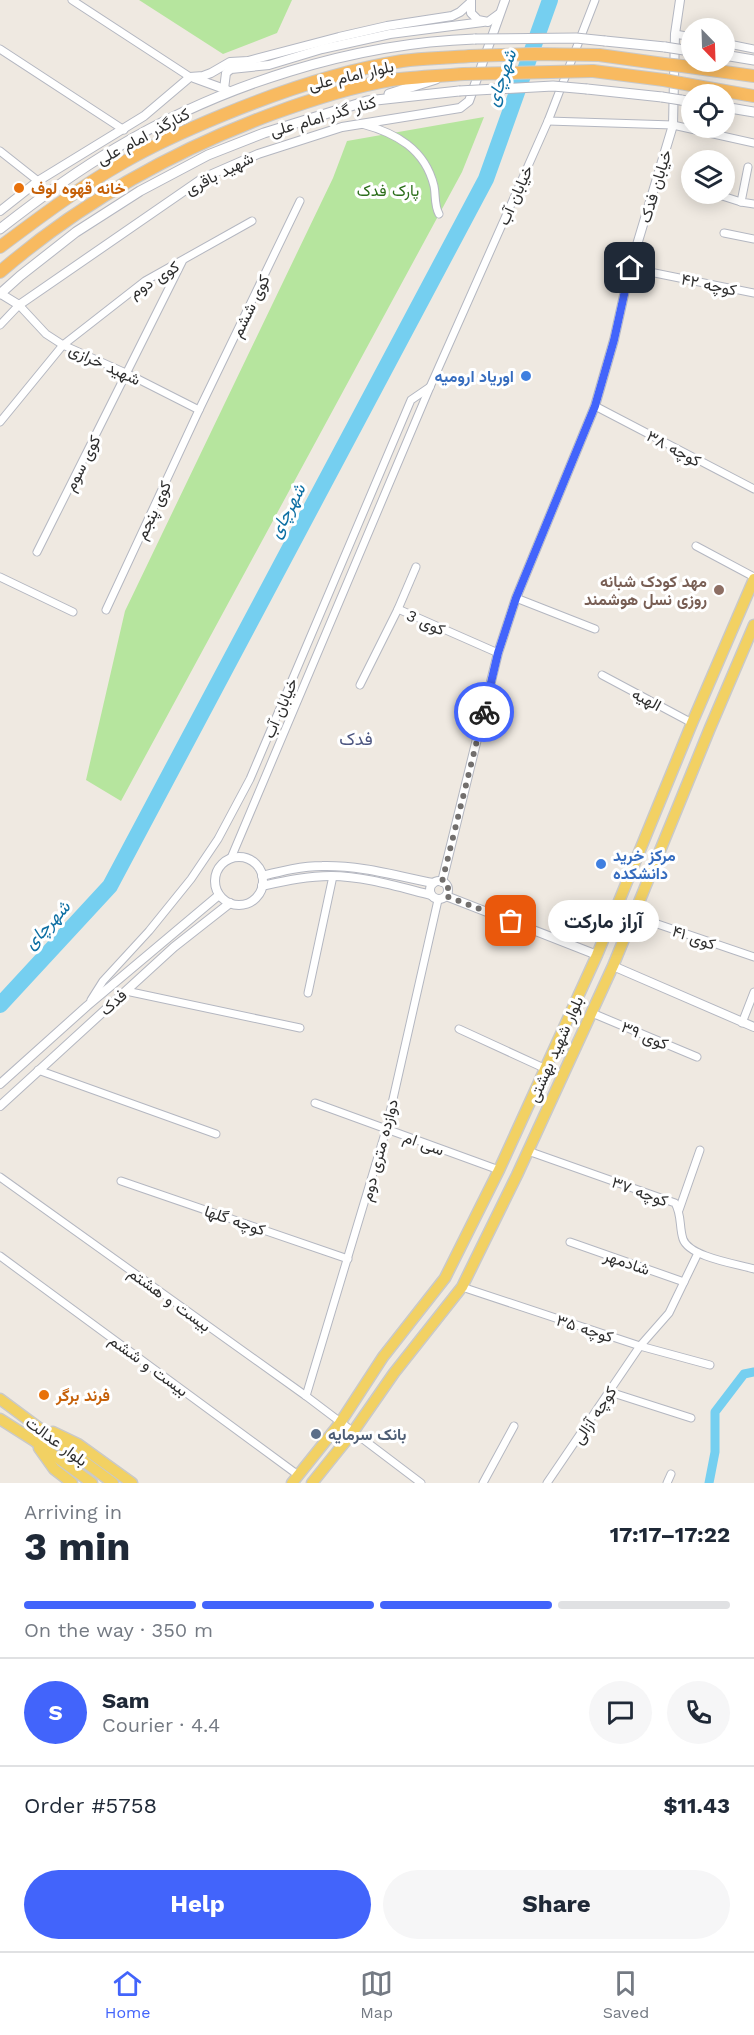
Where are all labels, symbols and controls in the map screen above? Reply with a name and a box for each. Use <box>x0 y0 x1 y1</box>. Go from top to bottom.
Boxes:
north arrow <box>681 18 735 72</box>
map controls <box>681 18 735 204</box>
water label: شهرچای <box>481 46 522 109</box>
street label: بلوار امام علی <box>307 56 396 95</box>
button: locate <box>681 84 735 138</box>
street label: کنار گذر امام علی <box>268 92 379 142</box>
street label: کنارگذر امام علی <box>94 104 193 170</box>
street label: خیابان فدک <box>635 147 676 225</box>
street label: شهید باقری <box>182 148 257 200</box>
button: layers <box>681 150 735 204</box>
street label: خیابان آب <box>494 162 537 228</box>
place label: خانه قهوه لوف <box>31 179 125 199</box>
marker: خانه قهوه لوف <box>12 181 26 195</box>
park label: پارک فدک <box>357 181 419 202</box>
pin <box>604 242 655 293</box>
icon: home <box>613 251 646 284</box>
street label: کوی دوم <box>126 257 183 303</box>
street label: کوچه ۴۲ <box>679 269 738 302</box>
street label: کوی ششم <box>227 272 275 341</box>
street label: شهید خرازی <box>66 340 144 390</box>
place label: اوریاد ارومیه <box>434 367 514 387</box>
marker: اوریاد ارومیه <box>519 369 533 383</box>
street label: کوچه ۳۸ <box>642 426 704 472</box>
street label: کوی سوم <box>60 432 105 495</box>
street label: کوی پنجم <box>132 478 177 543</box>
water label: شهرچای <box>264 479 312 542</box>
place label: مهد کودک شبانه روزی نسل هوشمند <box>584 572 707 610</box>
marker: مهد کودک شبانه روزی نسل هوشمند <box>712 583 726 597</box>
street label: کوی 3 <box>403 606 448 640</box>
street label: خیابان آب <box>259 675 302 741</box>
courier <box>454 682 514 742</box>
street label: الهیه <box>628 684 665 716</box>
icon: bike <box>468 696 501 729</box>
district label: فدک <box>339 728 373 749</box>
place label: مرکز خرید دانشکده <box>613 846 676 883</box>
marker: مرکز خرید دانشکده <box>594 857 608 871</box>
pin <box>485 895 536 946</box>
water label: شهرچای <box>19 896 76 954</box>
callout: آراز مارکت <box>547 900 658 942</box>
icon: bag <box>494 904 527 937</box>
text: آراز مارکت <box>564 909 643 933</box>
street label: کوی ۴۱ <box>669 921 718 955</box>
street label: فدک <box>96 985 131 1019</box>
street label: بلوار شهید بهشتی <box>524 993 588 1106</box>
street label: کوی ۳۹ <box>618 1017 671 1055</box>
street label: دوازده متری دوم <box>357 1097 403 1203</box>
street label: سی ام <box>401 1127 447 1160</box>
street label: کوچه ۳۷ <box>608 1173 671 1212</box>
street label: کوچه گلها <box>201 1201 268 1242</box>
street label: شادمهر <box>600 1245 652 1280</box>
street label: بیست و هشتم <box>124 1263 215 1337</box>
street label: کوچه ۳۵ <box>553 1310 616 1348</box>
street label: بیست و ششم <box>105 1330 192 1401</box>
street label: کوچه آزالی <box>568 1383 622 1449</box>
place label: فرند برگر <box>55 1386 110 1406</box>
marker: فرند برگر <box>37 1388 51 1402</box>
street label: بلوار عدالت <box>22 1413 91 1471</box>
place label: بانک سرمایه <box>328 1425 407 1445</box>
marker: بانک سرمایه <box>309 1427 323 1441</box>
text: Arriving in <box>24 1500 122 1524</box>
text: 17:17–17:22 <box>610 1522 730 1547</box>
text: 3 min <box>24 1524 131 1569</box>
text: On the way · 350 m <box>24 1618 213 1642</box>
button: chat <box>589 1681 652 1744</box>
button: phone <box>667 1681 730 1744</box>
text: Sam <box>102 1688 150 1713</box>
text: S <box>48 1700 63 1725</box>
text: Courier · 4.4 <box>102 1713 220 1737</box>
text: Order #5758 <box>24 1793 157 1818</box>
text: $11.43 <box>663 1793 730 1818</box>
button: Help <box>24 1870 371 1939</box>
button: Share <box>383 1870 730 1939</box>
tab: Home <box>105 1967 151 2022</box>
tab: Map <box>360 1967 393 2022</box>
tab: Saved <box>603 1967 649 2022</box>

